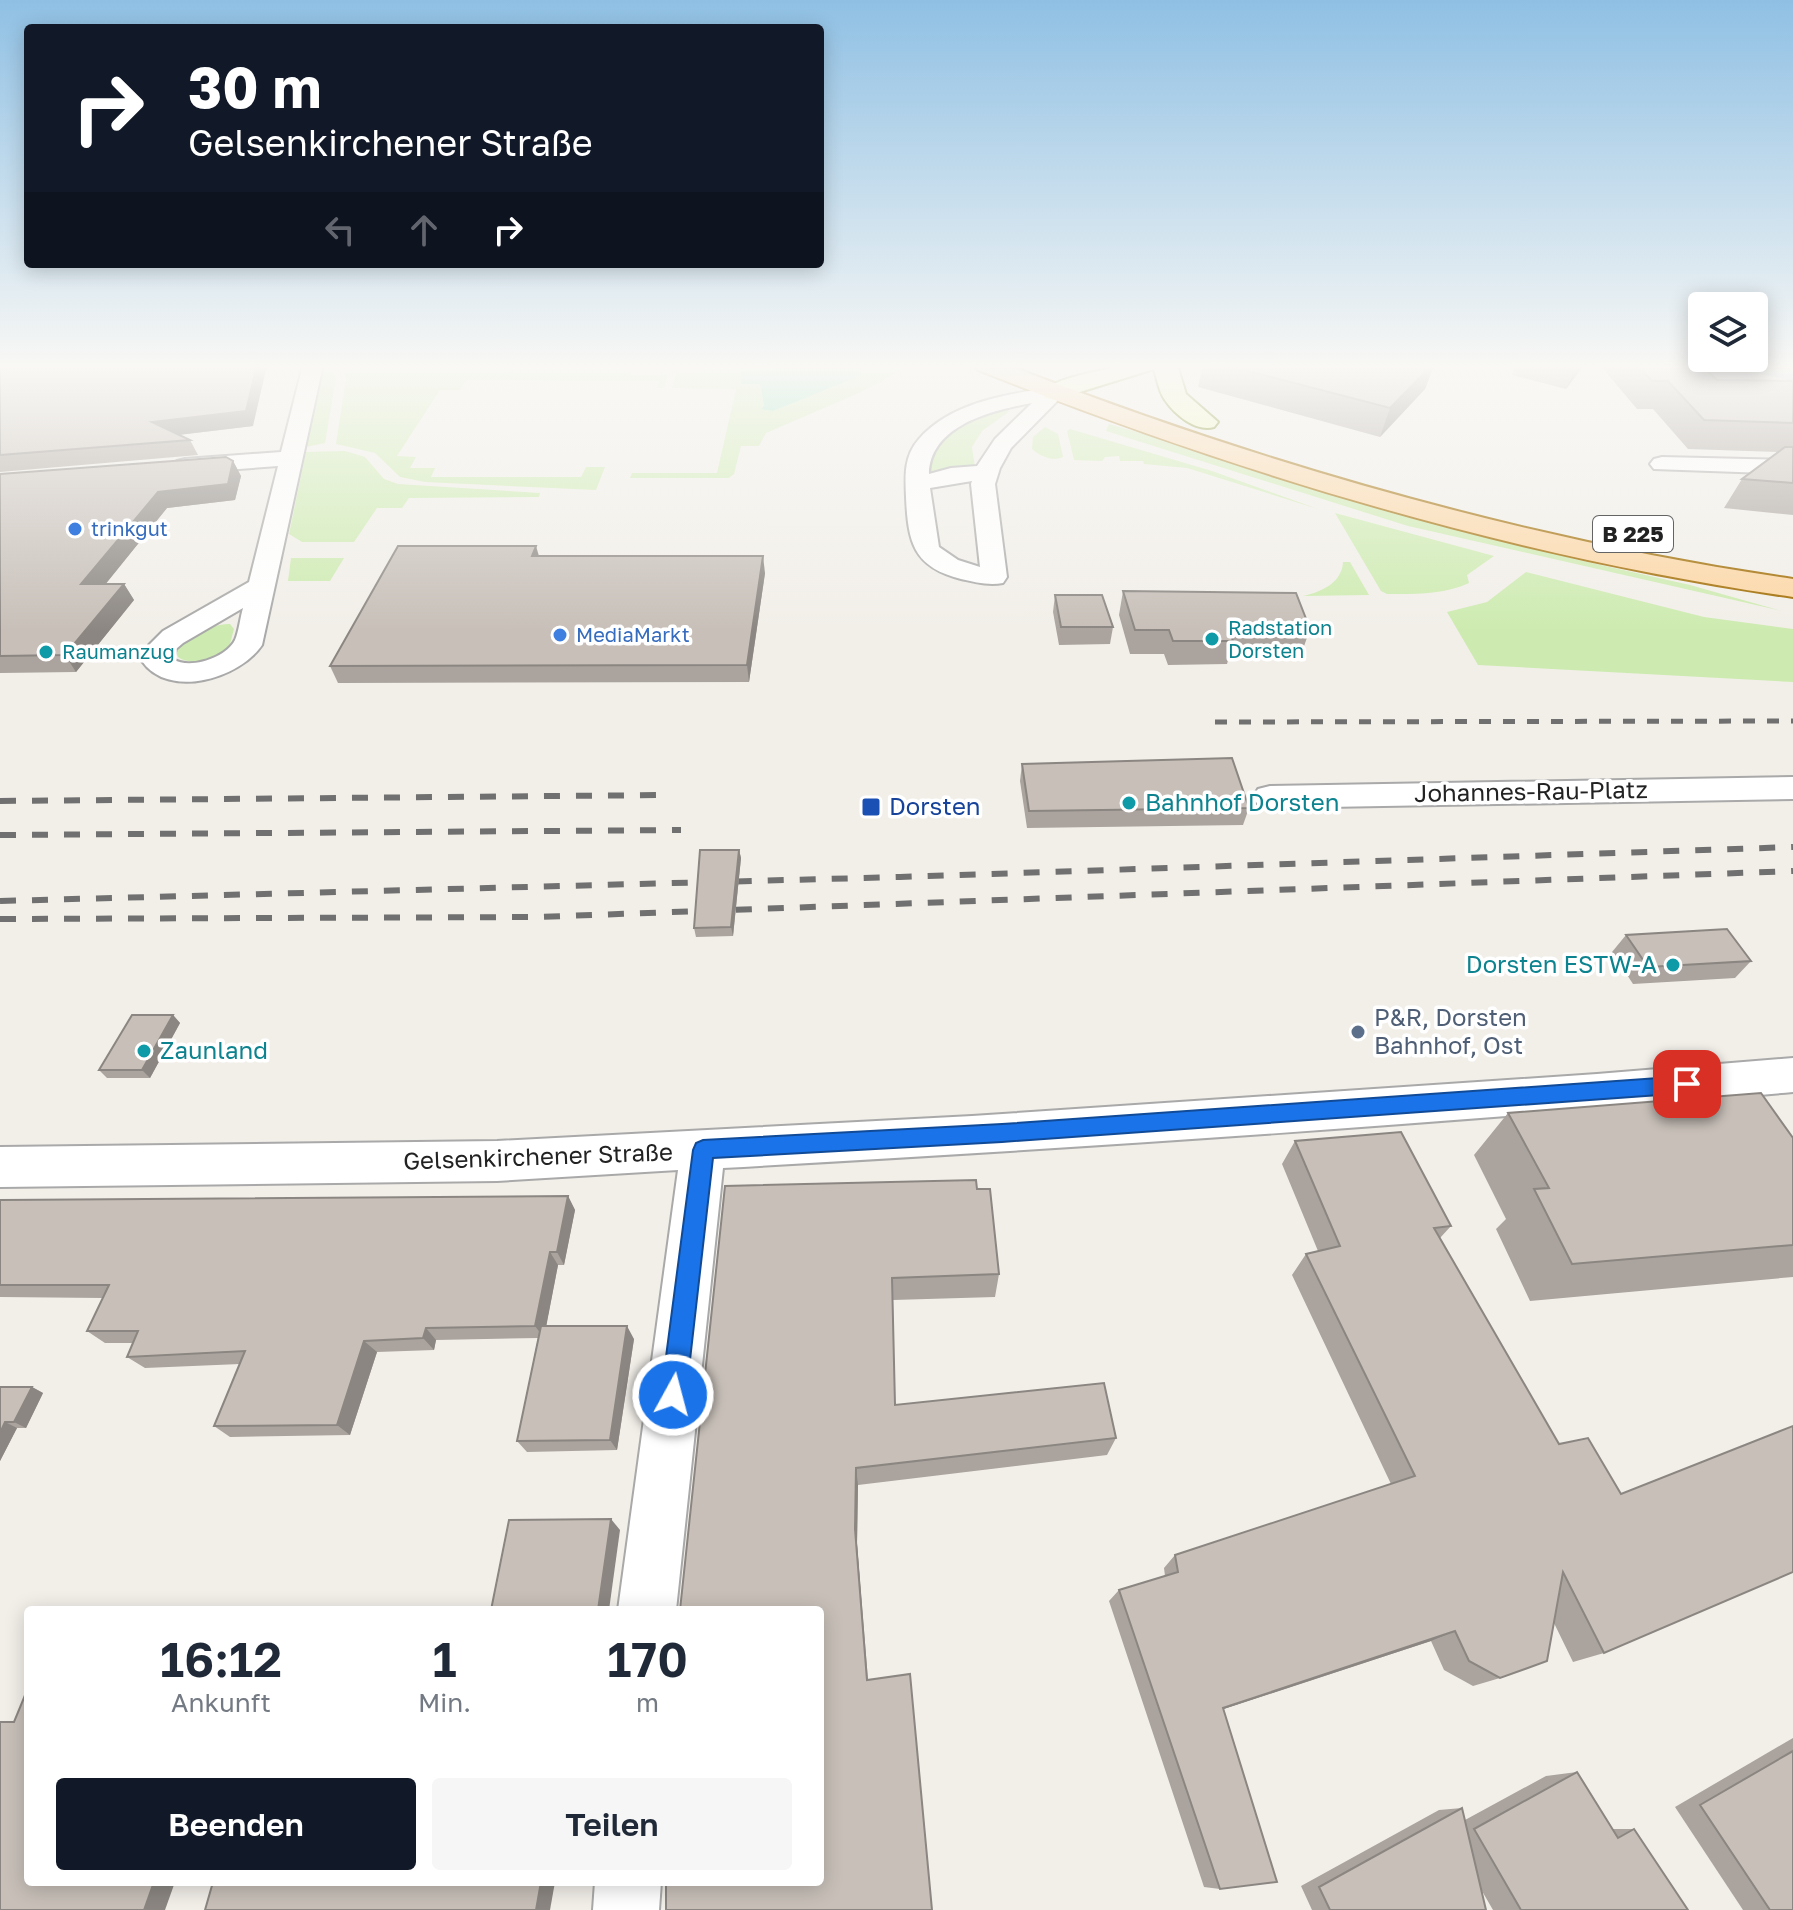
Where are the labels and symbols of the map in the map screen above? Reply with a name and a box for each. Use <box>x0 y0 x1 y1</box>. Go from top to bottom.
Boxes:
place label: trinkgut <box>91 516 168 540</box>
road number: B 225 <box>1593 516 1673 552</box>
marker: trinkgut <box>66 520 84 538</box>
place label: Radstation Dorsten <box>1228 615 1332 662</box>
place label: MediaMarkt <box>576 622 690 646</box>
marker: MediaMarkt <box>551 626 569 644</box>
marker: Radstation Dorsten <box>1203 630 1221 648</box>
place label: Raumanzug <box>62 639 175 663</box>
marker: Raumanzug <box>37 643 55 661</box>
street label: Johannes-Rau-Platz <box>1414 774 1648 807</box>
place label: Bahnhof Dorsten <box>1145 787 1339 816</box>
place label: Dorsten <box>889 791 981 820</box>
marker: Bahnhof Dorsten <box>1120 794 1138 812</box>
marker: Dorsten <box>860 796 882 818</box>
place label: Dorsten ESTW-A <box>1466 949 1657 978</box>
marker: Dorsten ESTW-A <box>1664 956 1682 974</box>
place label: P&R, Dorsten Bahnhof, Ost <box>1374 1002 1527 1059</box>
marker: P&R, Dorsten Bahnhof, Ost <box>1349 1023 1367 1041</box>
place label: Zaunland <box>160 1035 268 1064</box>
marker: Zaunland <box>135 1042 153 1060</box>
pin <box>1653 1050 1721 1118</box>
street label: Gelsenkirchener Straße <box>403 1136 673 1175</box>
position arrow <box>631 1353 715 1437</box>

